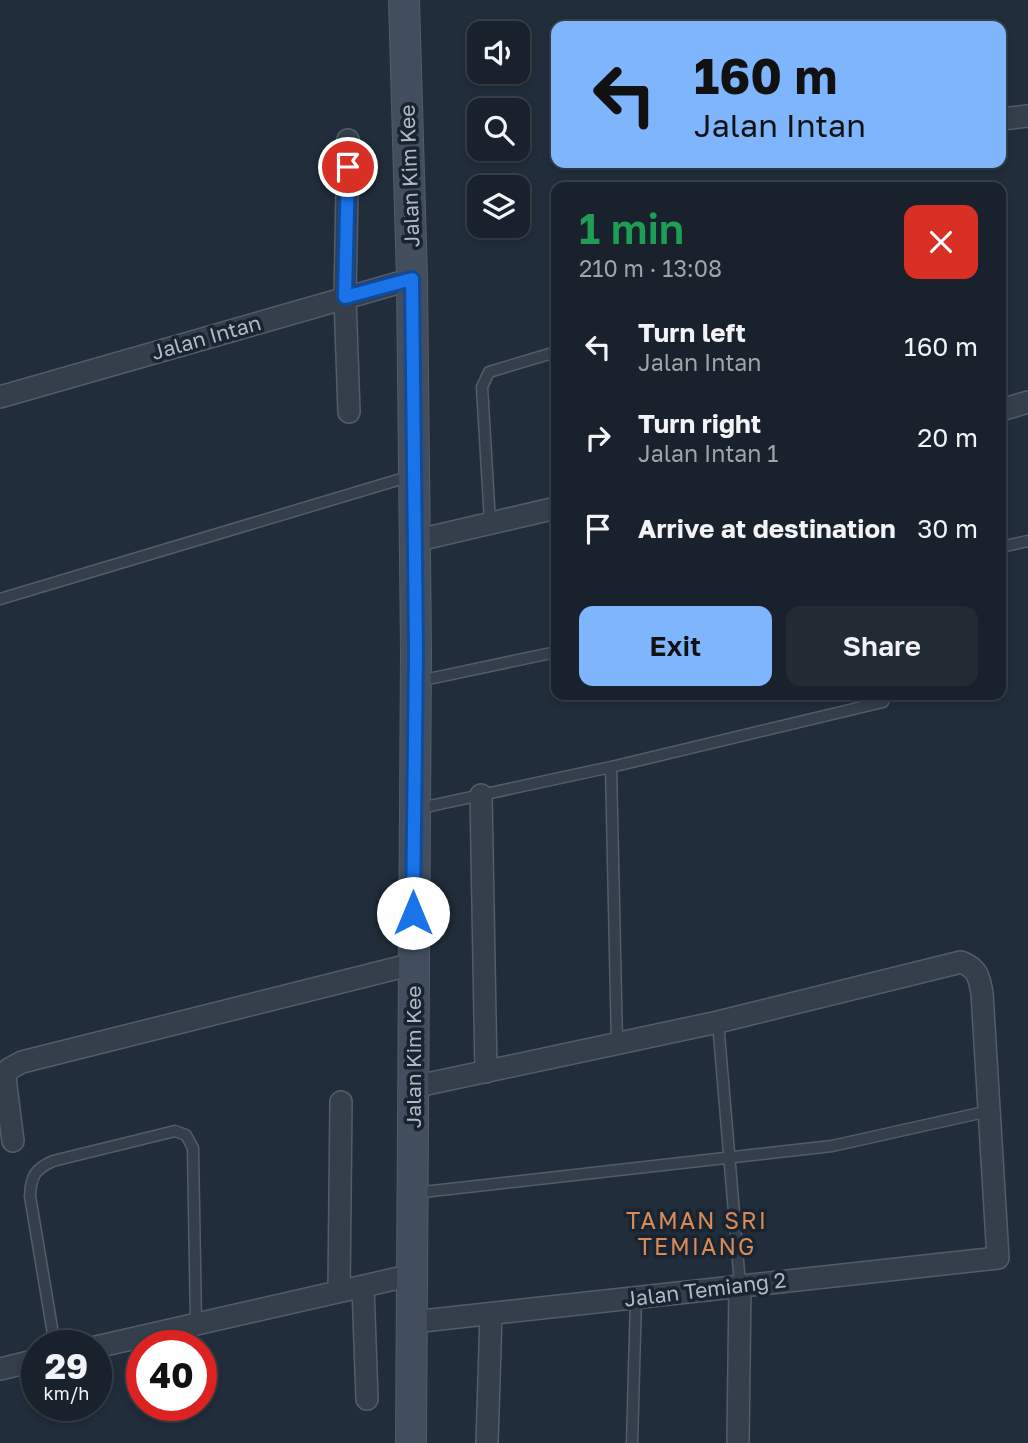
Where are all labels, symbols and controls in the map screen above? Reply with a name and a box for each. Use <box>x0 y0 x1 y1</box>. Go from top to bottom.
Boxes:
map controls <box>467 21 530 238</box>
button: sound <box>467 21 530 84</box>
text: 160 m <box>694 46 837 105</box>
icon: left <box>579 49 670 140</box>
button: search <box>467 98 530 161</box>
street label: Jalan Kim Kee <box>394 104 424 248</box>
text: Jalan Intan <box>694 106 866 144</box>
pin <box>318 137 378 197</box>
icon: arrive <box>329 148 367 186</box>
button: layers <box>467 175 530 238</box>
text: 1 min <box>579 203 684 253</box>
button: close <box>904 205 978 279</box>
text: 210 m · 13:08 <box>579 254 722 282</box>
street label: Jalan Intan <box>148 309 264 365</box>
text: Turn left <box>638 317 746 348</box>
icon: left <box>579 328 617 366</box>
text: 160 m <box>904 331 978 362</box>
text: Jalan Intan <box>638 348 762 376</box>
text: Turn right <box>638 408 761 439</box>
icon: right <box>579 419 617 457</box>
text: 20 m <box>917 422 978 453</box>
text: Jalan Intan 1 <box>638 439 778 467</box>
icon: arrive <box>579 510 617 548</box>
text: Arrive at destination <box>638 513 896 544</box>
text: 30 m <box>917 513 978 544</box>
button: Exit <box>579 606 772 686</box>
button: Share <box>786 606 978 686</box>
position arrow <box>376 876 450 950</box>
street label: Jalan Kim Kee <box>400 986 426 1128</box>
district label: TAMAN SRI TEMIANG <box>626 1206 768 1260</box>
street label: Jalan Temiang 2 <box>623 1266 787 1312</box>
speed limit sign: 40 <box>126 1330 217 1421</box>
text: 29 <box>45 1345 88 1387</box>
text: km/h <box>44 1382 89 1404</box>

